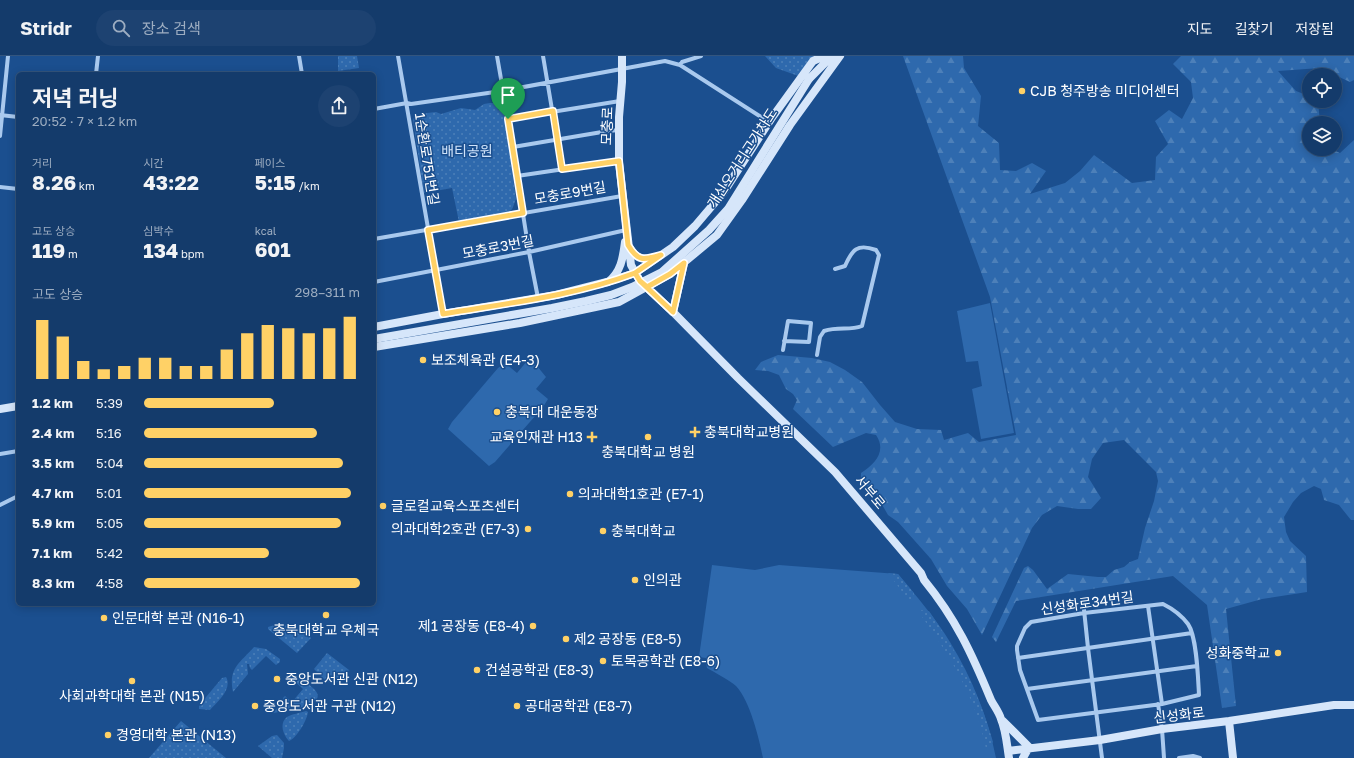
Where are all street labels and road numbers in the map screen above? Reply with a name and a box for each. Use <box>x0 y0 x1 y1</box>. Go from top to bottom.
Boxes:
street label: 개신오거리고가차도 <box>703 104 780 211</box>
street label: 모충로 <box>597 106 616 146</box>
street label: 1순환로751번길 <box>412 111 443 206</box>
street label: 모충로9번길 <box>533 178 607 207</box>
street label: 모충로3번길 <box>461 231 535 262</box>
street label: 서부로 <box>851 471 889 512</box>
street label: 신성화로34번길 <box>1039 588 1135 617</box>
street label: 신성화로 <box>1152 703 1206 726</box>

